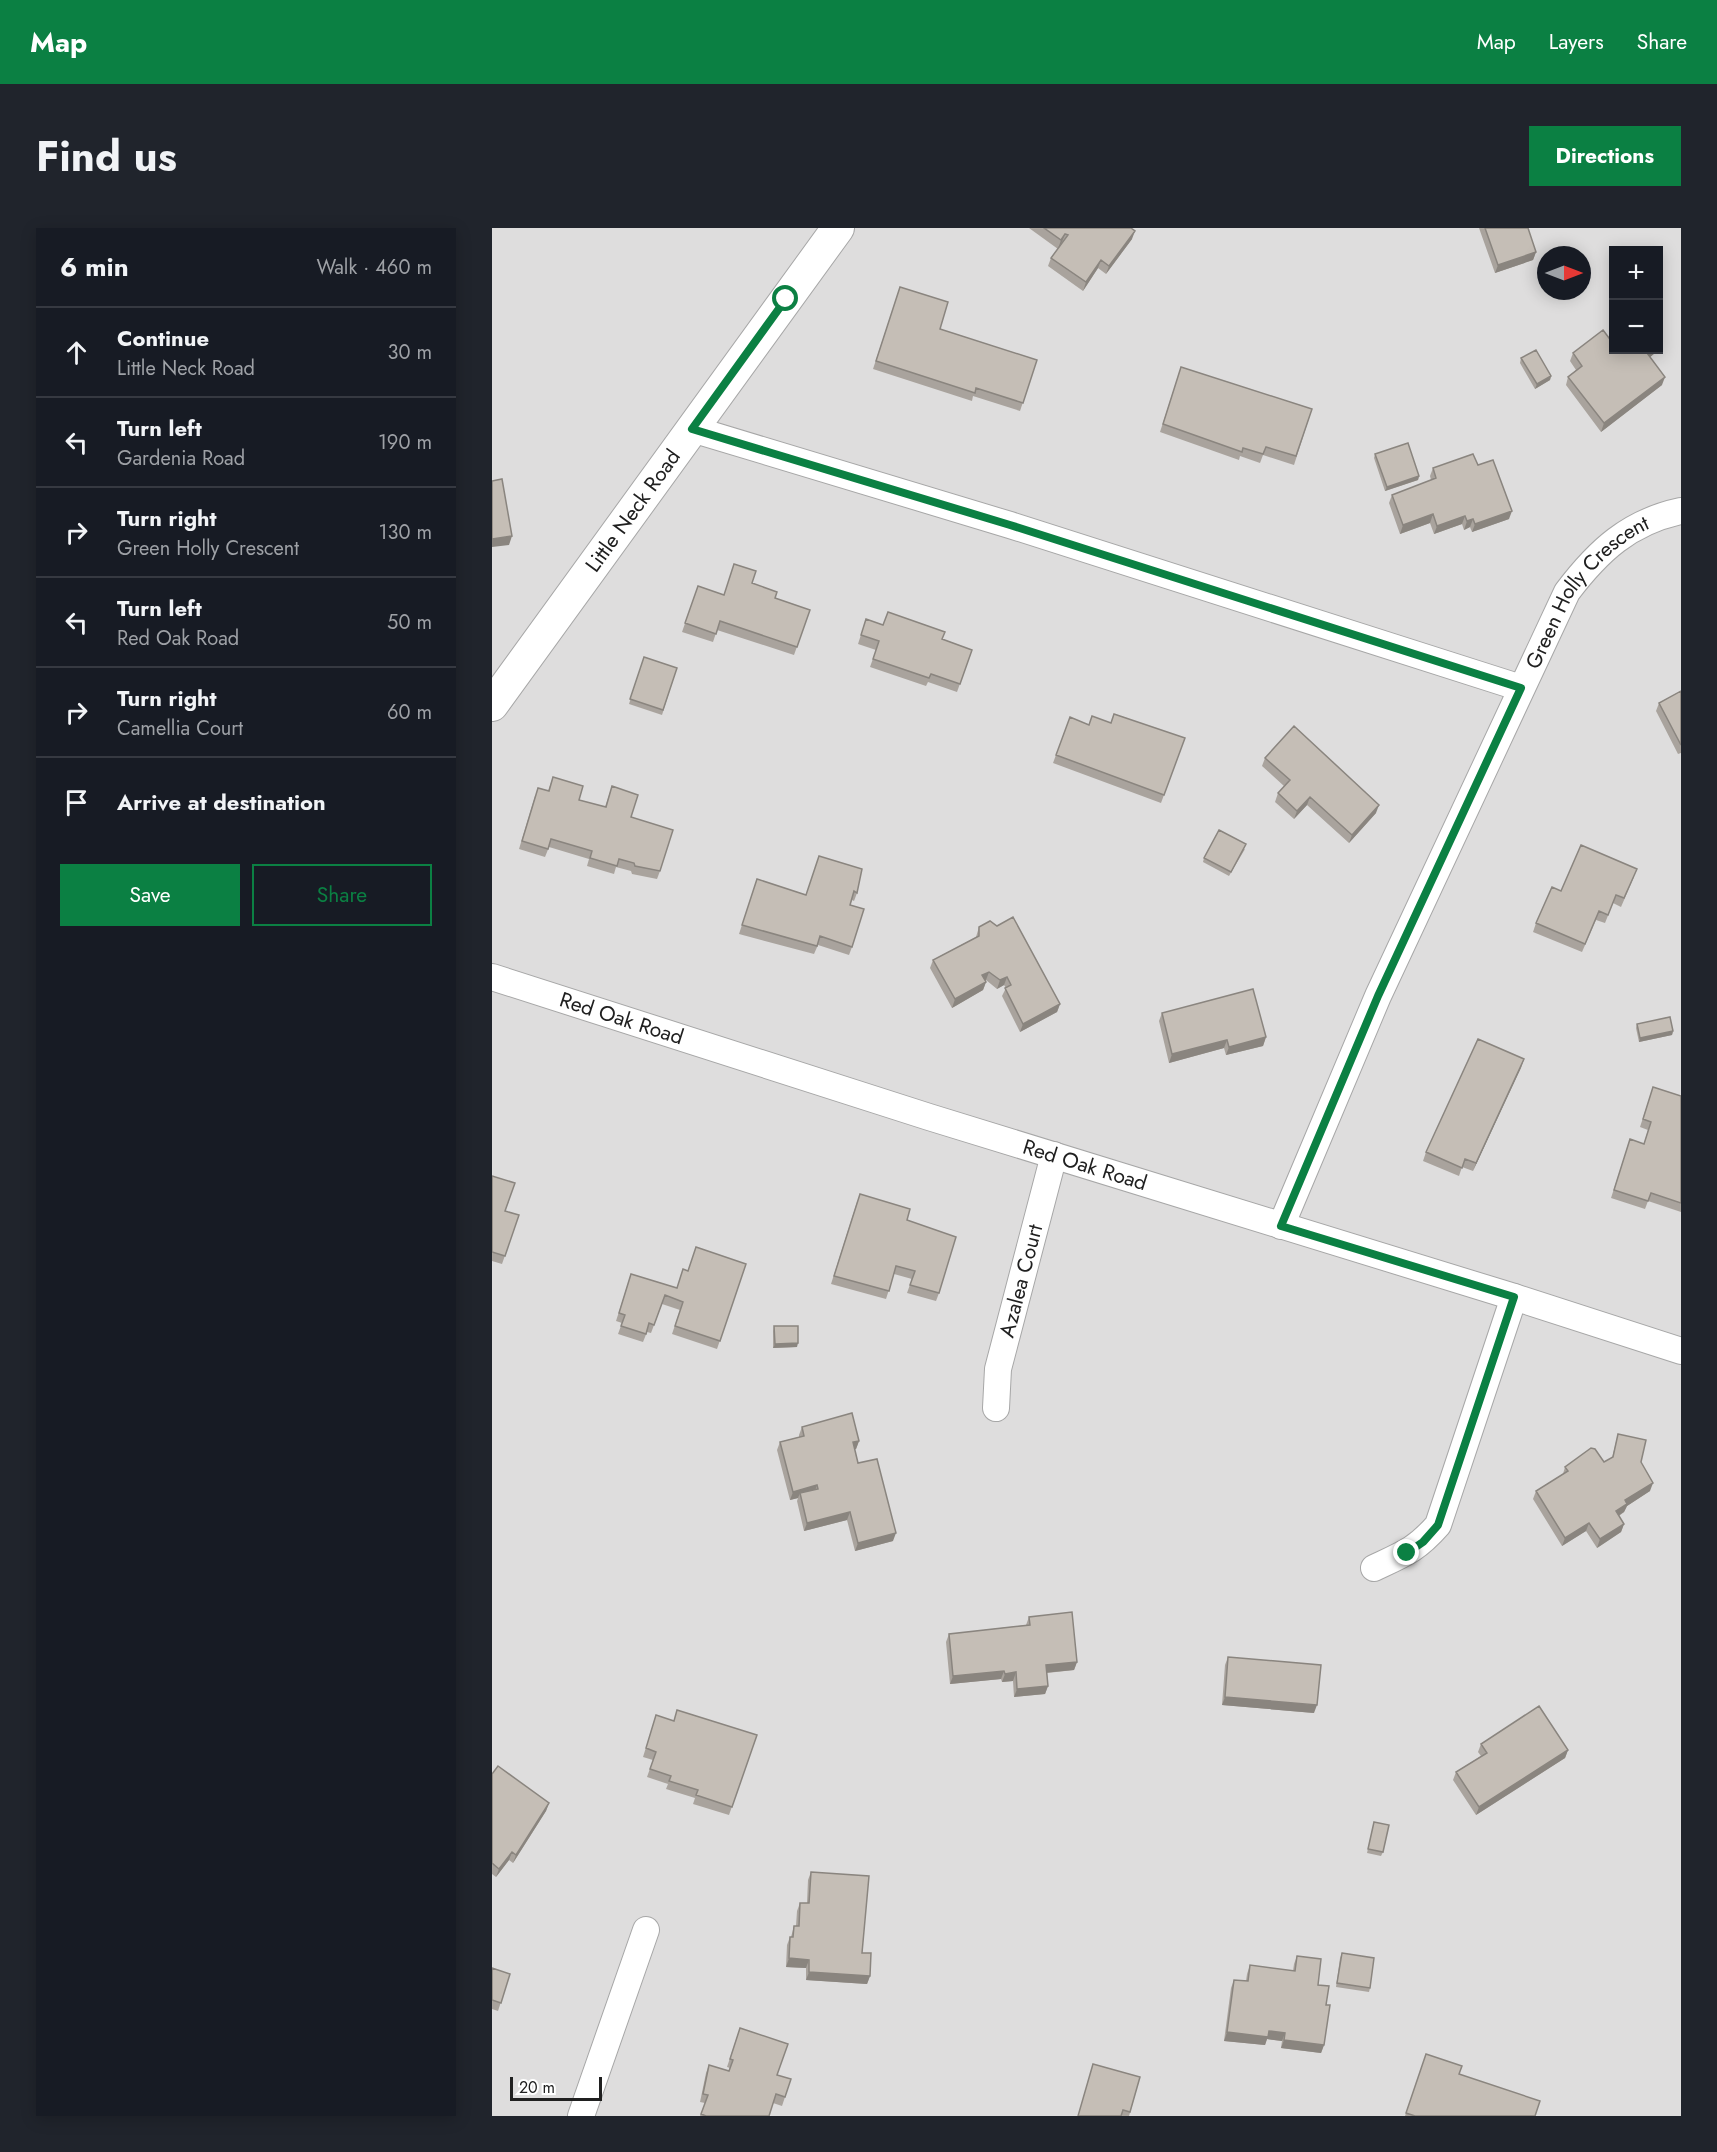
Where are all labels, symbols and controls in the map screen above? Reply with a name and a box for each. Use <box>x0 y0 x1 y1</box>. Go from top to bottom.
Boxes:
text: Map <box>30 22 87 63</box>
text: Map <box>1477 27 1516 57</box>
text: Layers <box>1549 27 1604 57</box>
text: Share <box>1637 27 1687 57</box>
text: Find us <box>36 126 177 187</box>
button: Directions <box>1529 126 1681 186</box>
north arrow <box>1537 246 1591 300</box>
map controls <box>1609 246 1663 354</box>
button: + <box>1609 246 1663 300</box>
text: 6 min <box>60 248 129 286</box>
text: Walk · 460 m <box>316 253 432 282</box>
route start <box>772 285 798 311</box>
button: − <box>1609 300 1663 354</box>
text: Continue <box>117 322 209 354</box>
icon: ahead <box>60 336 93 369</box>
text: 30 m <box>387 338 432 367</box>
text: Little Neck Road <box>117 354 255 383</box>
text: Turn left <box>117 412 202 444</box>
icon: left <box>60 426 93 459</box>
text: 190 m <box>378 428 432 457</box>
street label: Little Neck Road <box>578 443 688 578</box>
text: Gardenia Road <box>117 444 245 473</box>
text: Turn right <box>117 502 217 534</box>
street label: Green Holly Crescent <box>1518 508 1654 674</box>
icon: right <box>60 516 93 549</box>
text: 130 m <box>378 518 432 547</box>
text: Green Holly Crescent <box>117 534 299 563</box>
text: Turn left <box>117 592 202 624</box>
icon: left <box>60 606 93 639</box>
text: 50 m <box>387 608 432 637</box>
text: Red Oak Road <box>117 624 239 653</box>
text: Turn right <box>117 682 217 714</box>
icon: right <box>60 696 93 729</box>
text: 60 m <box>387 698 432 727</box>
text: Camellia Court <box>117 714 243 743</box>
icon: arrive <box>60 786 93 819</box>
text: Arrive at destination <box>117 786 326 818</box>
button: Save <box>60 864 240 926</box>
button: Share <box>252 864 432 926</box>
street label: Red Oak Road <box>556 985 687 1052</box>
street label: Red Oak Road <box>1019 1132 1151 1198</box>
street label: Azalea Court <box>992 1221 1050 1341</box>
route end <box>1393 1539 1419 1565</box>
scale bar <box>510 2074 602 2102</box>
text: 20 m <box>519 2076 555 2099</box>

